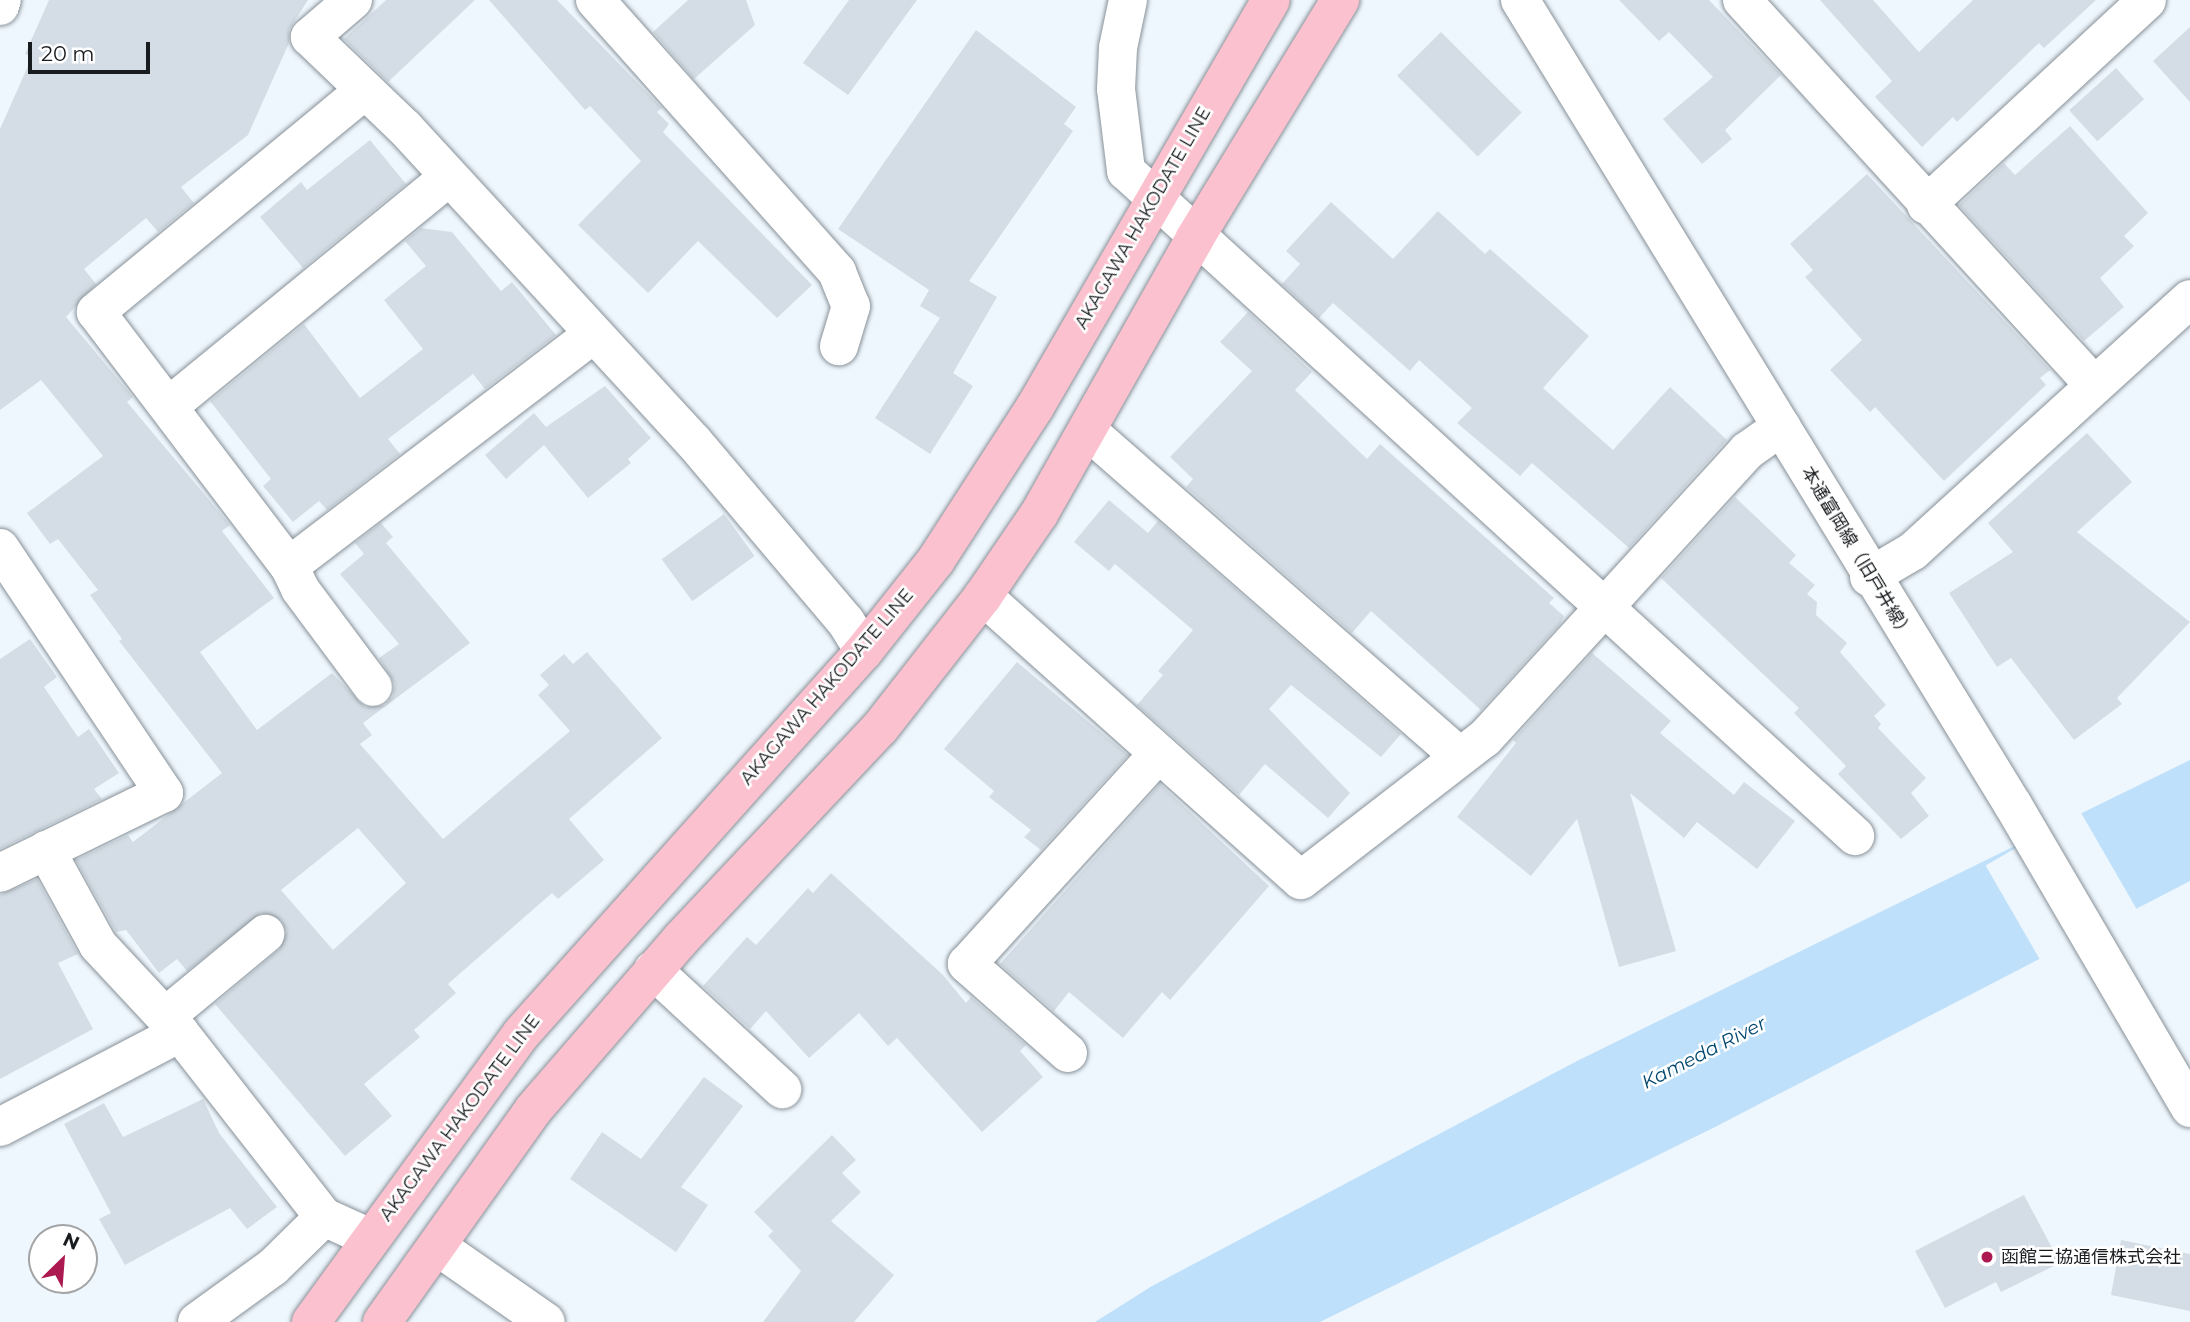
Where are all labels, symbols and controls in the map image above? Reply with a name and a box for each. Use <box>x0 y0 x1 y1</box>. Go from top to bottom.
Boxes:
scale bar <box>32 28 154 72</box>
text: 20 m <box>41 41 95 66</box>
street label: AKAGAWA HAKODATE LINE <box>1071 103 1215 333</box>
street label: 本通富岡線（旧戸井線） <box>1797 463 1917 643</box>
street label: AKAGAWA HAKODATE LINE <box>736 585 918 789</box>
street label: AKAGAWA HAKODATE LINE <box>375 1011 545 1225</box>
water label: Kameda River <box>1638 1012 1770 1094</box>
north arrow <box>28 1224 98 1294</box>
text: N <box>59 1228 83 1255</box>
place label: 函館三協通信株式会社 <box>2001 1246 2181 1268</box>
marker: 函館三協通信株式会社 <box>1979 1249 1995 1265</box>

